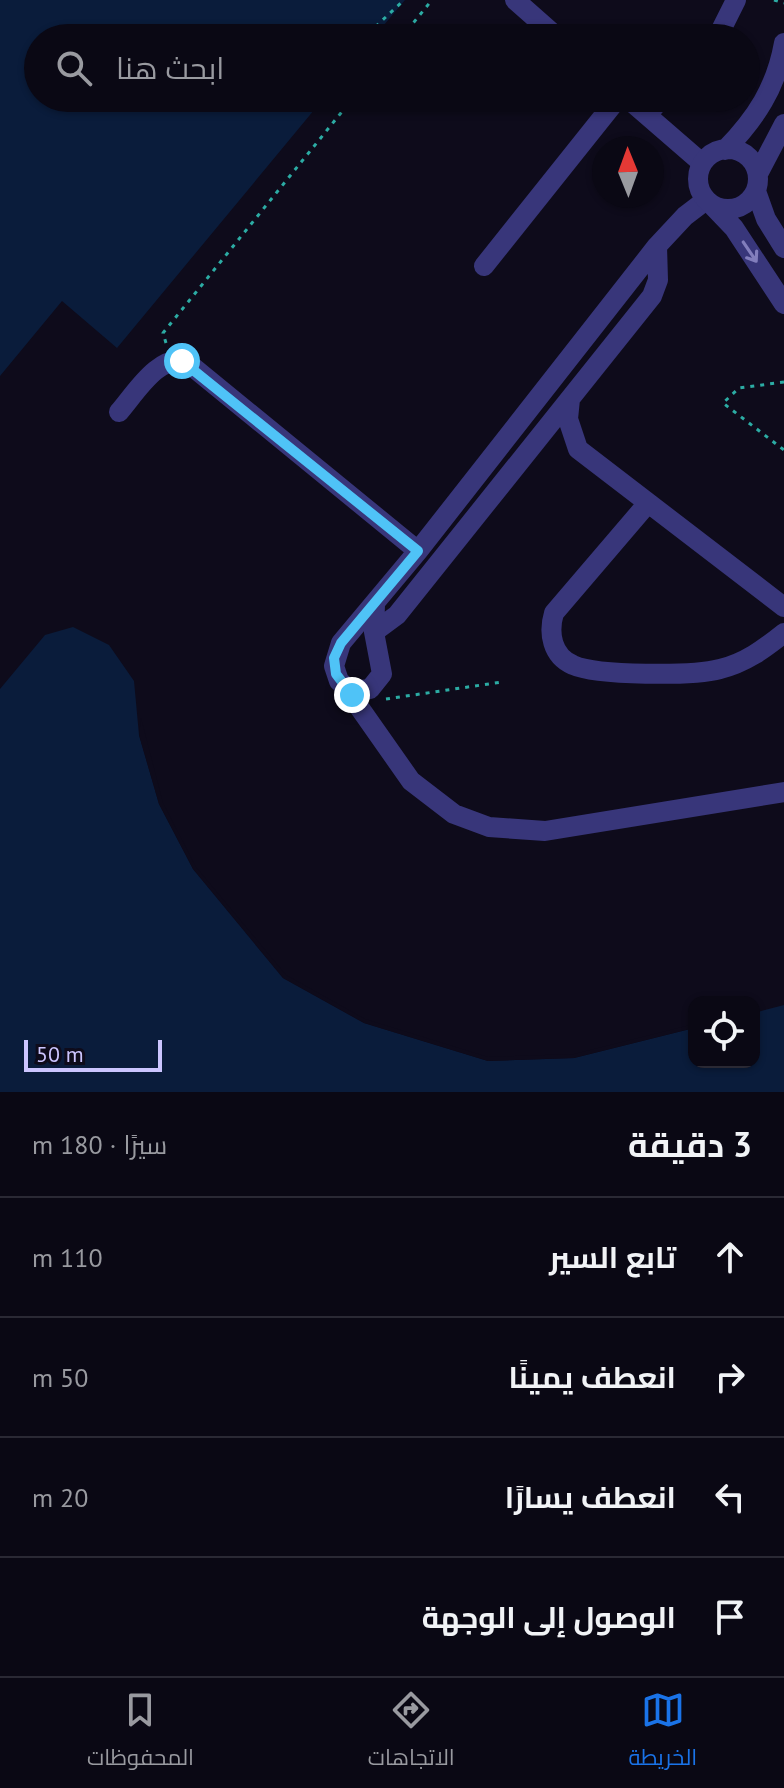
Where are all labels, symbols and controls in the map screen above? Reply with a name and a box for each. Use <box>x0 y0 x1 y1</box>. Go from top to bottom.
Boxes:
search box <box>24 24 760 112</box>
icon: search <box>52 46 96 90</box>
text: ابحث هنا <box>116 48 224 87</box>
north arrow <box>592 136 664 208</box>
one-way arrow <box>742 241 758 263</box>
route start <box>164 343 200 379</box>
route end <box>334 677 370 713</box>
map controls <box>688 996 760 1068</box>
button: locate <box>688 996 760 1068</box>
scale bar <box>24 1036 162 1072</box>
text: 50 m <box>36 1040 84 1068</box>
text: 3 دقيقة <box>628 1122 752 1166</box>
text: سيرًا · 180 m <box>32 1128 167 1161</box>
icon: ahead <box>708 1235 752 1279</box>
text: تابع السير <box>549 1237 676 1276</box>
text: 110 m <box>32 1241 103 1274</box>
icon: right <box>708 1355 752 1399</box>
text: انعطف يمينًا <box>508 1357 676 1396</box>
text: 50 m <box>32 1361 88 1394</box>
icon: left <box>708 1475 752 1519</box>
text: انعطف يسارًا <box>505 1477 676 1516</box>
text: 20 m <box>32 1481 88 1514</box>
icon: arrive <box>708 1595 752 1639</box>
text: الوصول إلى الوجهة <box>422 1597 676 1636</box>
tab: المحفوظات <box>87 1688 194 1778</box>
tab: الاتجاهات <box>368 1688 455 1778</box>
tab: الخريطة <box>628 1688 697 1778</box>

